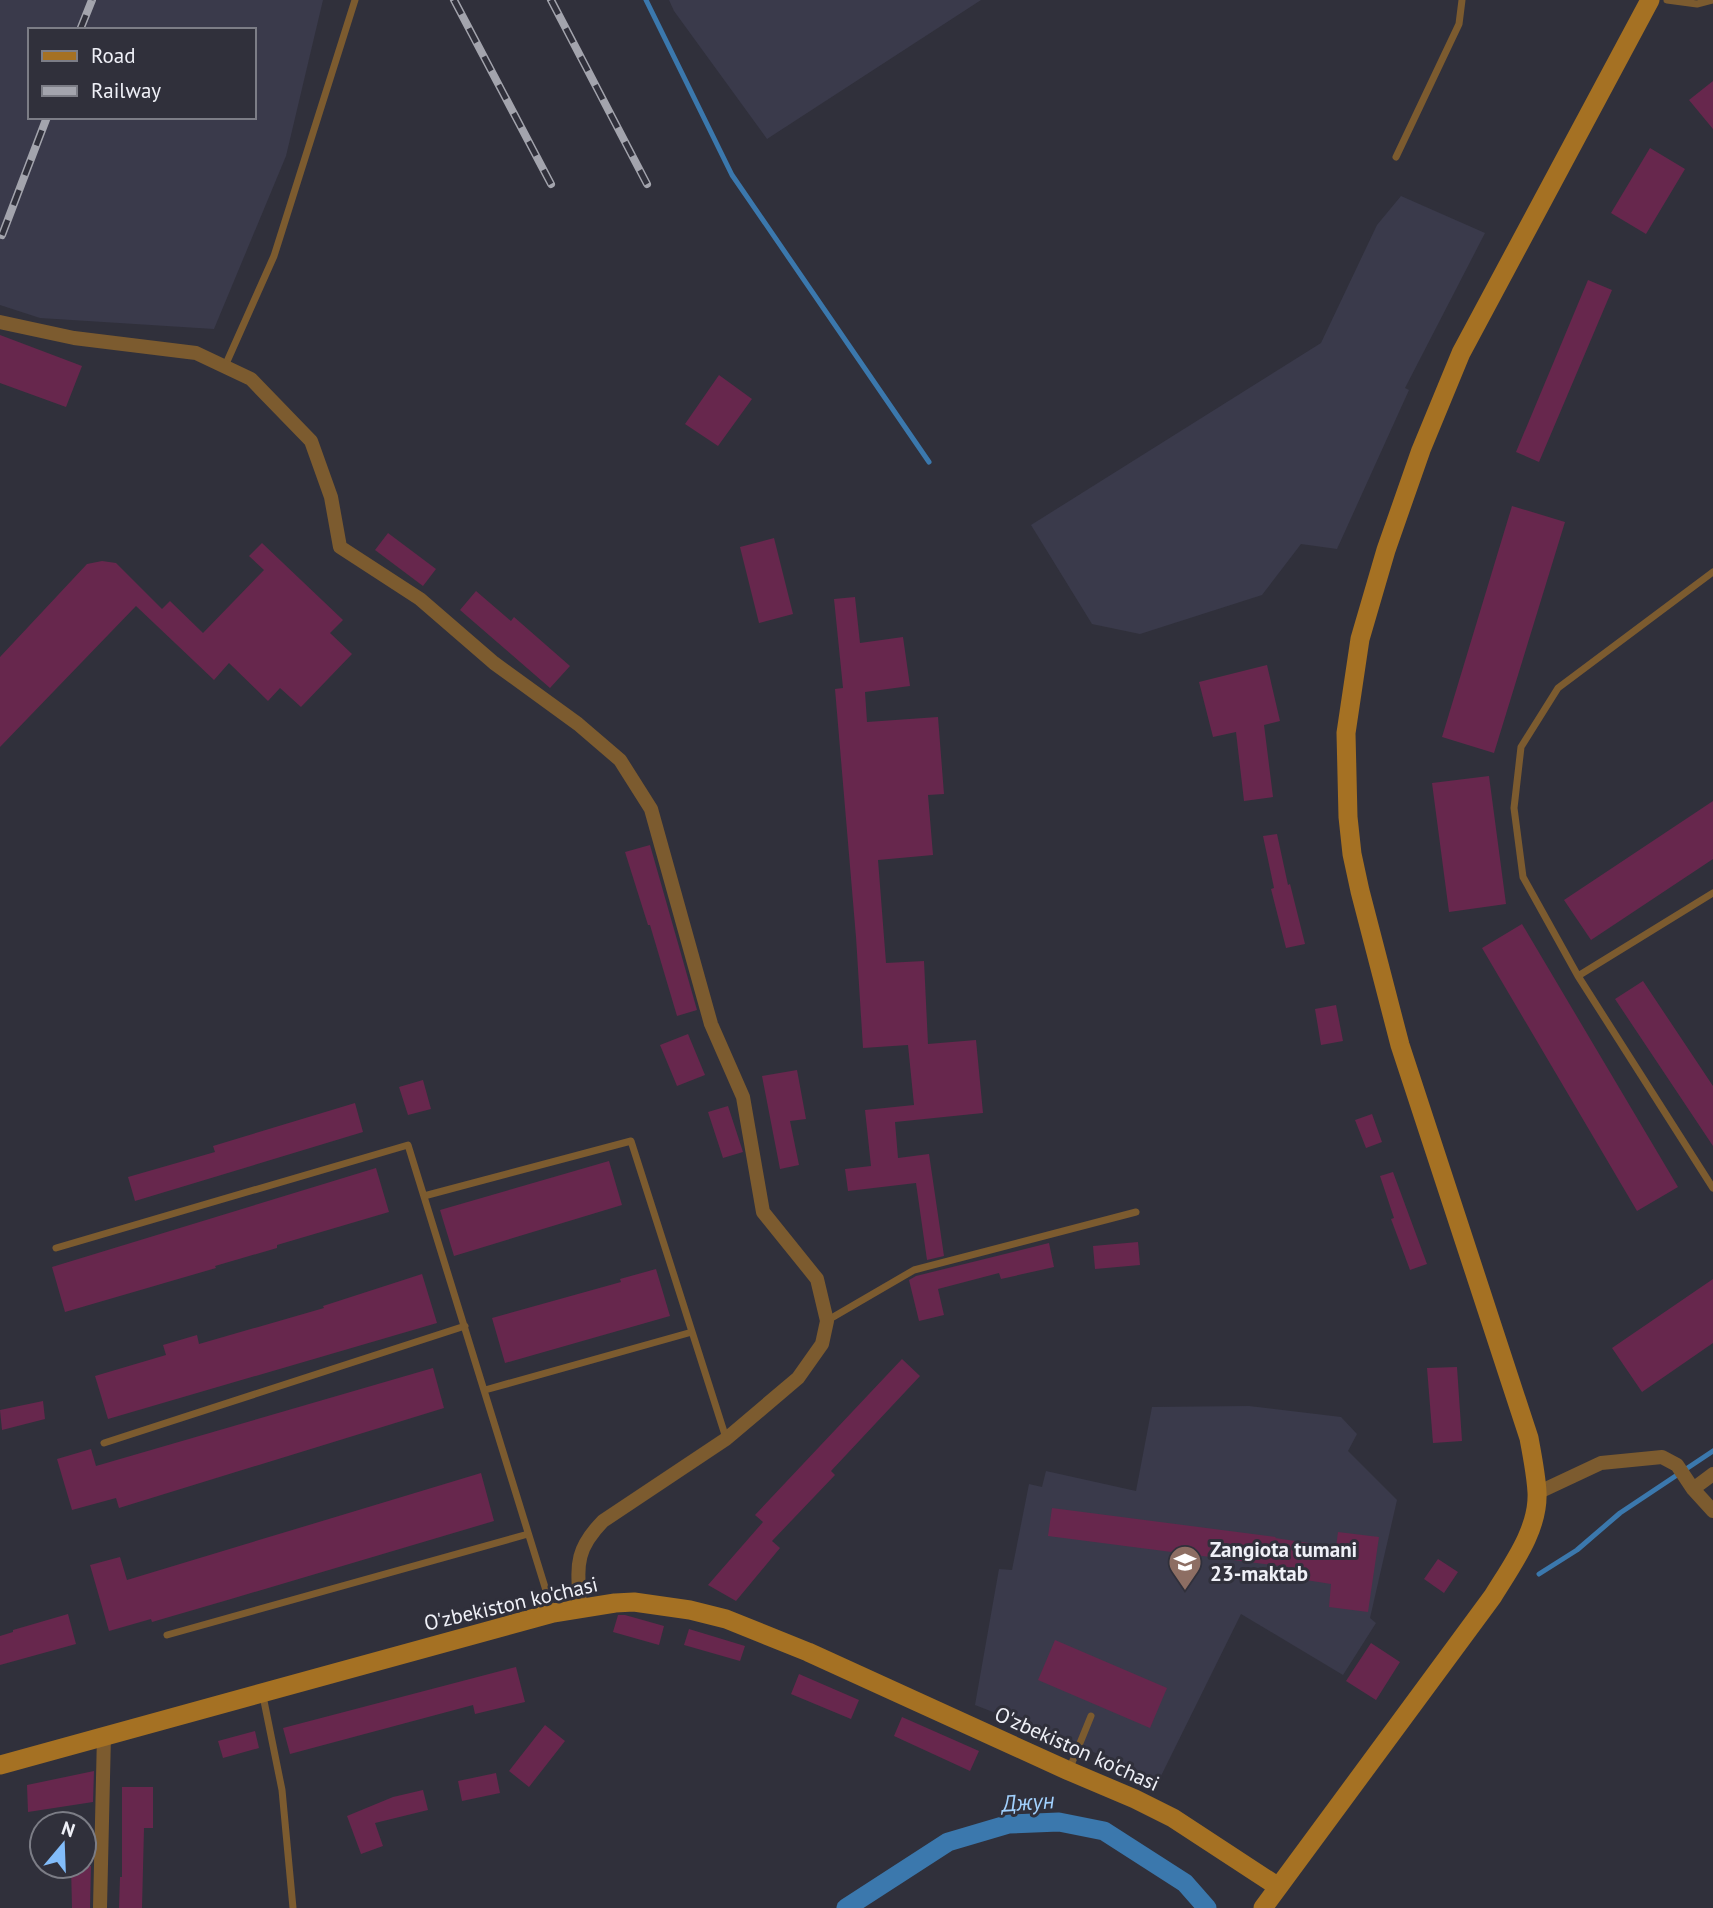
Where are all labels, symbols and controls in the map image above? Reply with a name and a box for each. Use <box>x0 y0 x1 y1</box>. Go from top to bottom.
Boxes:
legend <box>28 28 256 119</box>
text: Road <box>91 42 135 69</box>
text: Railway <box>91 77 161 104</box>
place label: Zangiota tumani 23-maktab <box>1210 1536 1357 1587</box>
school or university icon: Zangiota tumani 23-maktab <box>1166 1543 1204 1592</box>
street label: O'zbekiston ko'chasi <box>421 1570 600 1637</box>
street label: O'zbekiston ko'chasi <box>991 1700 1164 1797</box>
water label: Джун <box>999 1785 1055 1818</box>
north arrow <box>28 1810 98 1880</box>
text: N <box>59 1816 78 1842</box>

